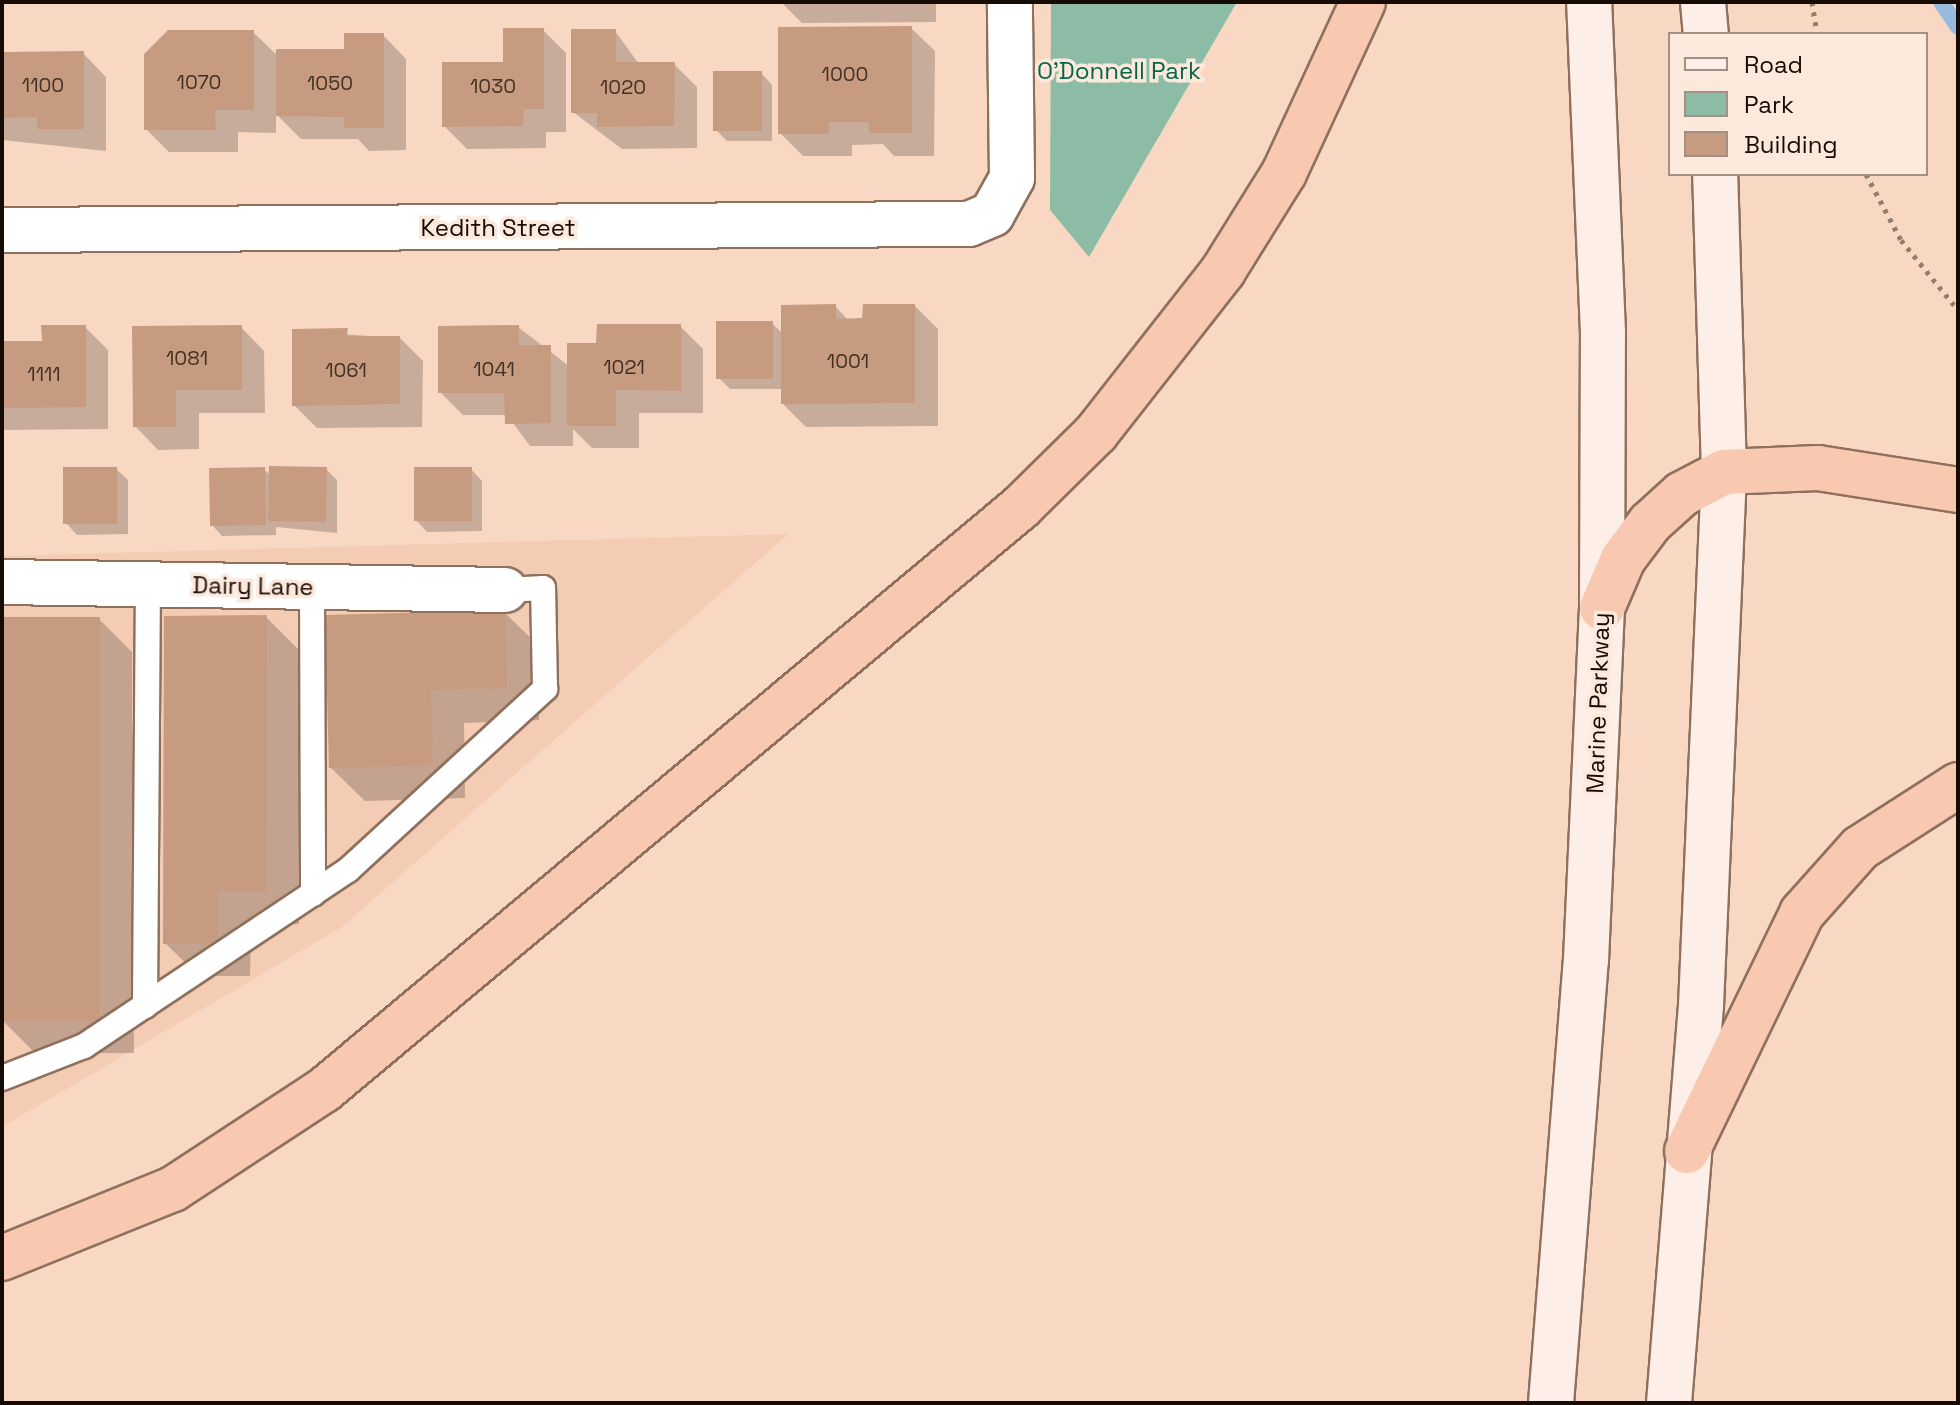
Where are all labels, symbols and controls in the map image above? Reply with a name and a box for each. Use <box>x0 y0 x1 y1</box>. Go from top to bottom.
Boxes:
legend <box>1668 32 1928 176</box>
text: Road <box>1744 49 1803 80</box>
park label: O'Donnell Park <box>1037 57 1201 85</box>
house number: 1000 <box>822 62 868 86</box>
house number: 1070 <box>177 70 221 94</box>
house number: 1050 <box>307 71 353 95</box>
house number: 1100 <box>22 73 64 97</box>
house number: 1030 <box>470 74 516 98</box>
house number: 1020 <box>600 75 646 99</box>
text: Park <box>1744 89 1794 120</box>
text: Building <box>1744 129 1838 160</box>
street label: Kedith Street <box>421 214 575 242</box>
house number: 1081 <box>166 346 208 370</box>
house number: 1001 <box>827 349 869 373</box>
house number: 1021 <box>603 355 645 379</box>
house number: 1041 <box>473 357 515 381</box>
house number: 1061 <box>325 358 367 382</box>
house number: 1111 <box>27 362 61 386</box>
street label: Dairy Lane <box>192 571 314 601</box>
street label: Marine Parkway <box>1580 612 1616 794</box>

